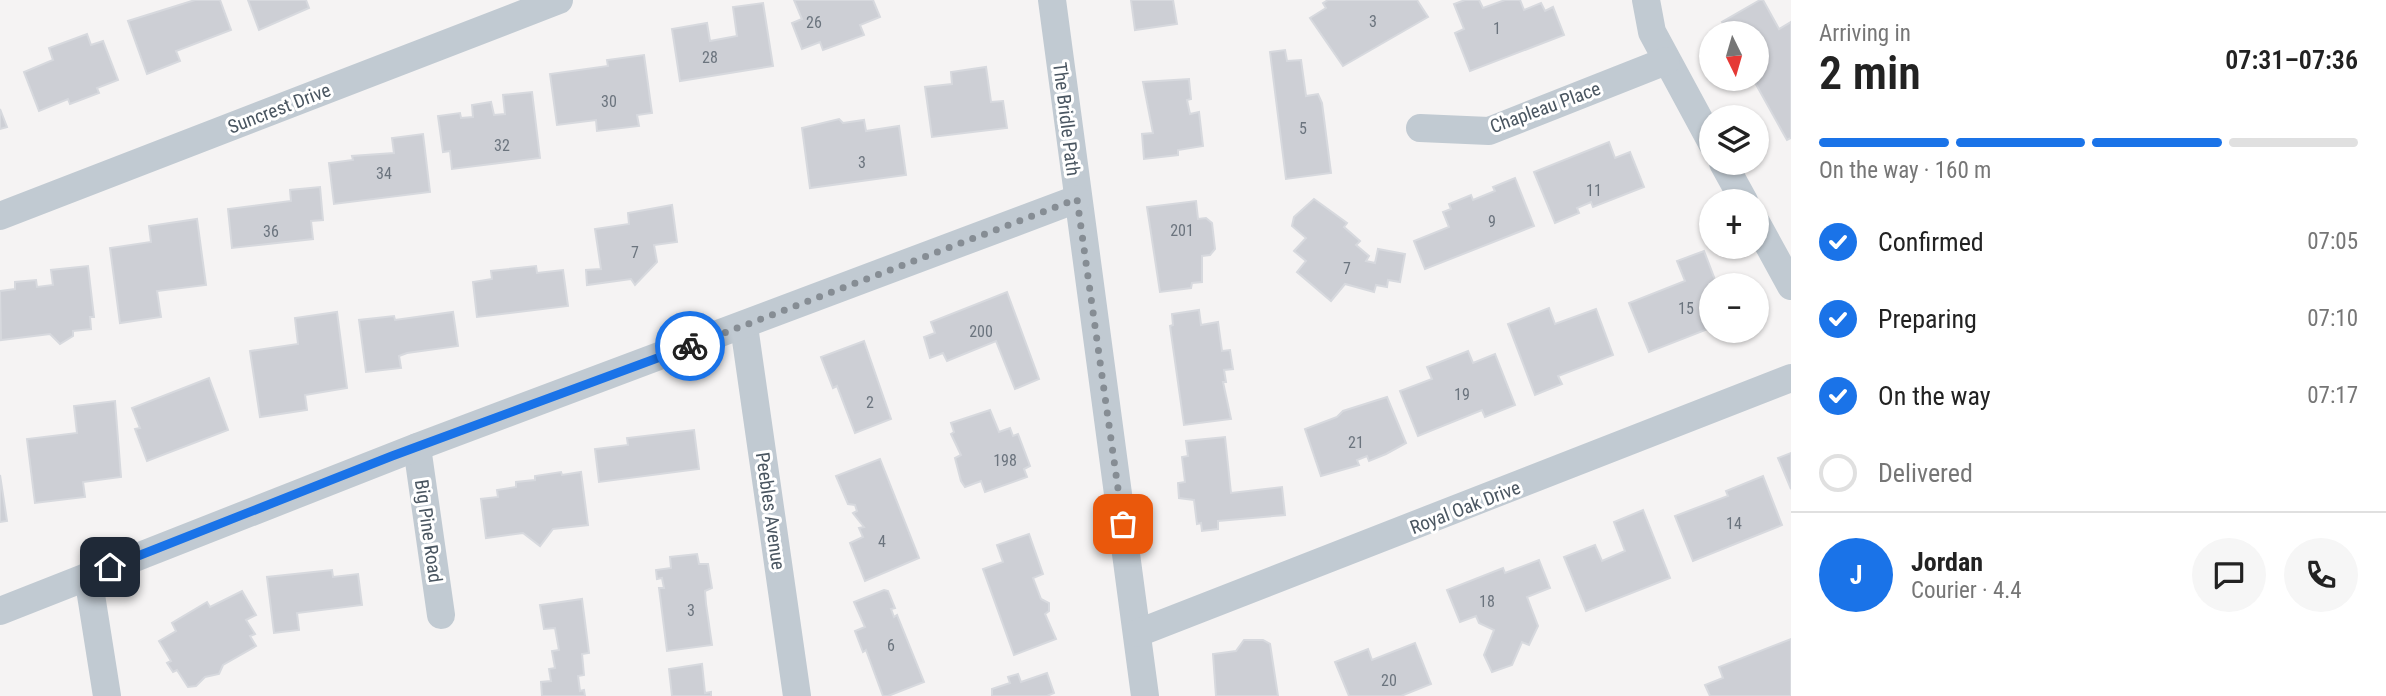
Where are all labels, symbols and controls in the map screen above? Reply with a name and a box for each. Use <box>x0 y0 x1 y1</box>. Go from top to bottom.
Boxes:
house number: 3 <box>1369 12 1377 31</box>
house number: 26 <box>806 13 822 32</box>
house number: 1 <box>1493 19 1501 38</box>
text: Arriving in <box>1819 20 1911 47</box>
north arrow <box>1699 21 1769 91</box>
map controls <box>1699 21 1769 343</box>
text: 07:31–07:36 <box>2225 45 2358 75</box>
text: 2 min <box>1819 46 1921 100</box>
house number: 28 <box>702 48 718 67</box>
street label: The Bridle Path <box>1048 61 1085 177</box>
street label: Chapleau Place <box>1487 77 1604 138</box>
street label: Suncrest Drive <box>225 78 334 139</box>
house number: 30 <box>601 92 617 111</box>
button: layers <box>1699 105 1769 175</box>
house number: 5 <box>1299 119 1307 138</box>
house number: 32 <box>494 136 510 155</box>
house number: 3 <box>858 153 866 172</box>
text: On the way · 160 m <box>1819 157 1991 184</box>
house number: 34 <box>376 164 392 183</box>
house number: 11 <box>1586 181 1602 200</box>
button: + <box>1699 189 1769 259</box>
house number: 9 <box>1488 212 1496 231</box>
house number: 201 <box>1170 221 1194 240</box>
house number: 36 <box>263 222 279 241</box>
icon: check <box>1819 223 1857 261</box>
text: Confirmed <box>1878 227 1984 257</box>
text: 07:05 <box>2307 228 2358 255</box>
house number: 7 <box>631 243 639 262</box>
house number: 7 <box>1343 259 1351 278</box>
button: − <box>1699 273 1769 343</box>
house number: 15 <box>1678 299 1694 318</box>
icon: check <box>1819 300 1857 338</box>
text: Preparing <box>1878 304 1977 334</box>
text: 07:10 <box>2307 305 2358 332</box>
courier <box>655 311 725 381</box>
house number: 200 <box>969 322 993 341</box>
icon: bike <box>671 327 709 365</box>
icon: check <box>1819 377 1857 415</box>
text: On the way <box>1878 381 1991 411</box>
text: 07:17 <box>2307 382 2358 409</box>
house number: 19 <box>1454 385 1470 404</box>
house number: 2 <box>866 393 874 412</box>
house number: 21 <box>1348 433 1364 452</box>
street label: Peebles Avenue <box>751 451 790 571</box>
house number: 198 <box>993 451 1017 470</box>
text: Delivered <box>1878 458 1973 488</box>
street label: Royal Oak Drive <box>1407 476 1524 539</box>
street label: Big Pine Road <box>410 478 447 584</box>
pin <box>1093 494 1153 554</box>
icon: bag <box>1104 505 1142 543</box>
house number: 14 <box>1726 514 1742 533</box>
house number: 4 <box>878 532 886 551</box>
pin <box>80 537 140 597</box>
button: chat <box>2192 538 2266 612</box>
button: phone <box>2284 538 2358 612</box>
text: Jordan <box>1911 547 1983 577</box>
icon: home <box>91 548 129 586</box>
text: J <box>1850 560 1862 590</box>
text: Courier · 4.4 <box>1911 577 2022 604</box>
house number: 18 <box>1479 592 1495 611</box>
house number: 3 <box>687 601 695 620</box>
house number: 6 <box>887 636 895 655</box>
house number: 20 <box>1381 671 1397 690</box>

